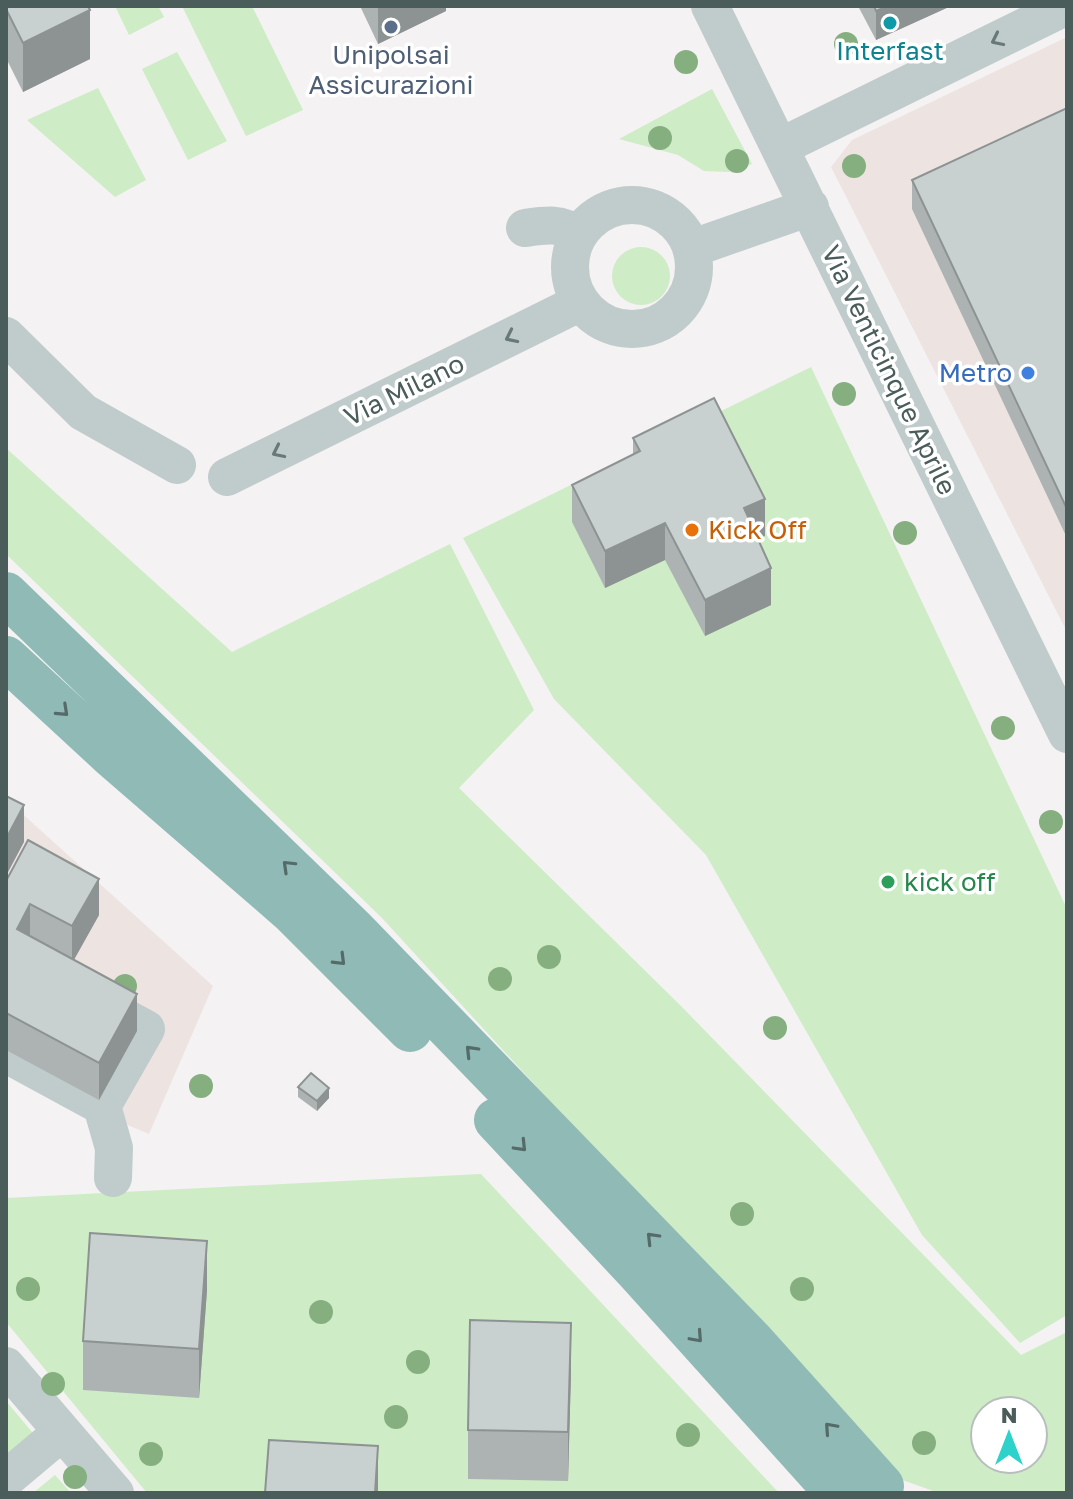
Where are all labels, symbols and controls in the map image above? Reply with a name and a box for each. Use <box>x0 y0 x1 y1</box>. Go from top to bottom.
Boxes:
marker: Interfast <box>881 14 899 32</box>
marker: Unipolsai Assicurazioni <box>382 18 400 36</box>
one-way arrow <box>990 30 1005 46</box>
place label: Interfast <box>836 35 944 66</box>
place label: Unipolsai Assicurazioni <box>308 39 474 100</box>
street label: Via Venticinque Aprile <box>816 240 963 500</box>
one-way arrow <box>504 327 519 343</box>
street label: Via Milano <box>339 347 469 432</box>
place label: Metro <box>939 357 1012 388</box>
marker: Metro <box>1019 364 1037 382</box>
one-way arrow <box>271 442 286 458</box>
place label: Kick Off <box>708 514 807 545</box>
marker: Kick Off <box>683 521 701 539</box>
one-way arrow <box>54 702 68 716</box>
one-way arrow <box>283 861 297 876</box>
place label: kick off <box>904 866 996 897</box>
marker: kick off <box>879 873 897 891</box>
one-way arrow <box>330 951 345 965</box>
one-way arrow <box>466 1046 481 1060</box>
one-way arrow <box>512 1137 526 1151</box>
one-way arrow <box>647 1233 662 1247</box>
one-way arrow <box>687 1328 702 1343</box>
north arrow <box>969 1395 1049 1475</box>
text: N <box>1001 1401 1017 1428</box>
one-way arrow <box>825 1422 839 1437</box>

